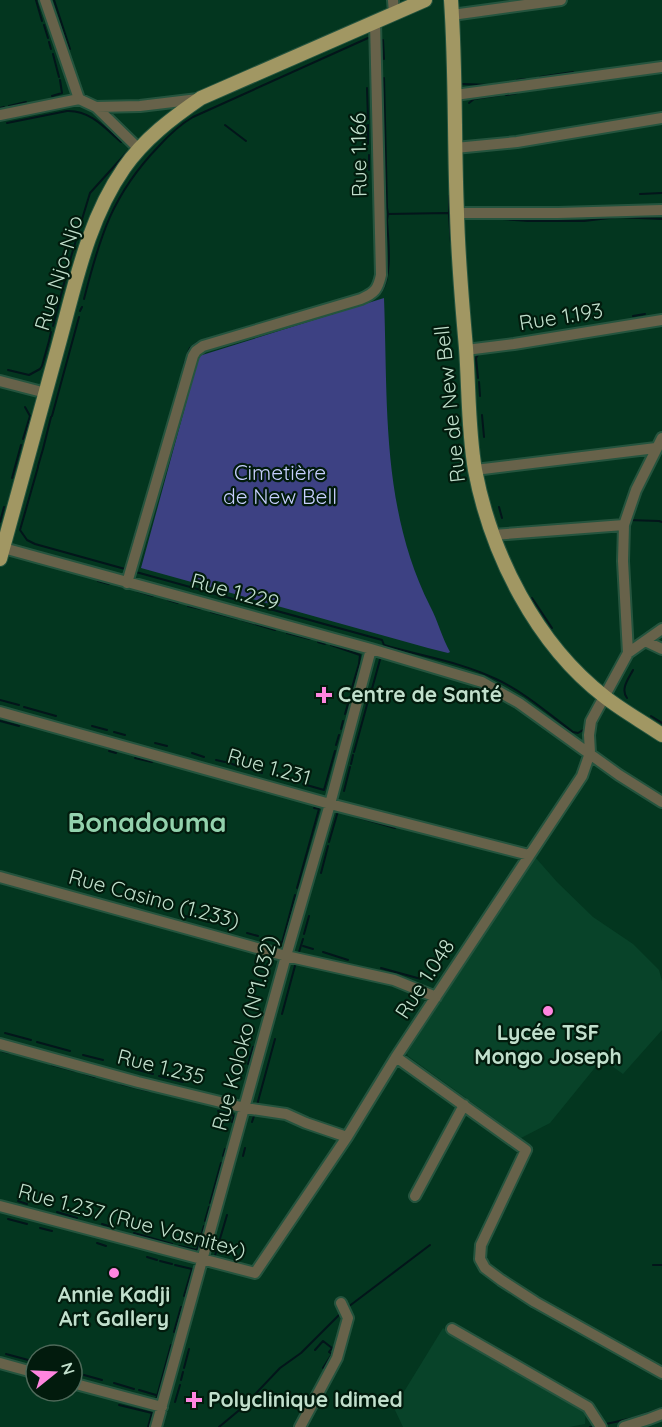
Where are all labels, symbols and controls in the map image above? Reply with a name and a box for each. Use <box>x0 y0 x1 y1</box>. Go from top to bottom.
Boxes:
street label: Rue 1.166 <box>344 113 372 197</box>
street label: Rue Njo-Njo <box>28 212 88 333</box>
street label: Rue 1.193 <box>517 297 605 335</box>
street label: Rue de New Bell <box>428 324 470 484</box>
park label: Cimetière de New Bell <box>223 459 337 509</box>
street label: Rue 1.229 <box>188 567 282 615</box>
place label: Centre de Santé <box>338 681 502 707</box>
marker: Centre de Santé <box>315 686 333 704</box>
street label: Rue 1.231 <box>225 742 314 790</box>
district label: Bonadouma <box>67 805 227 839</box>
street label: Rue Casino (1.233) <box>66 863 242 933</box>
street label: Rue Koloko (N°1.032) <box>205 932 283 1133</box>
street label: Rue 1.048 <box>389 934 460 1023</box>
marker: Lycée TSF Mongo Joseph <box>541 1004 555 1018</box>
place label: Lycée TSF Mongo Joseph <box>474 1019 622 1069</box>
street label: Rue 1.235 <box>115 1043 208 1089</box>
street label: Rue 1.237 (Rue Vasnitex) <box>15 1177 249 1263</box>
marker: Annie Kadji Art Gallery <box>107 1266 121 1280</box>
place label: Annie Kadji Art Gallery <box>58 1281 170 1331</box>
north arrow <box>24 1343 84 1403</box>
text: N <box>57 1360 80 1377</box>
place label: Polyclinique Idimed <box>208 1386 403 1412</box>
marker: Polyclinique Idimed <box>185 1391 203 1409</box>

